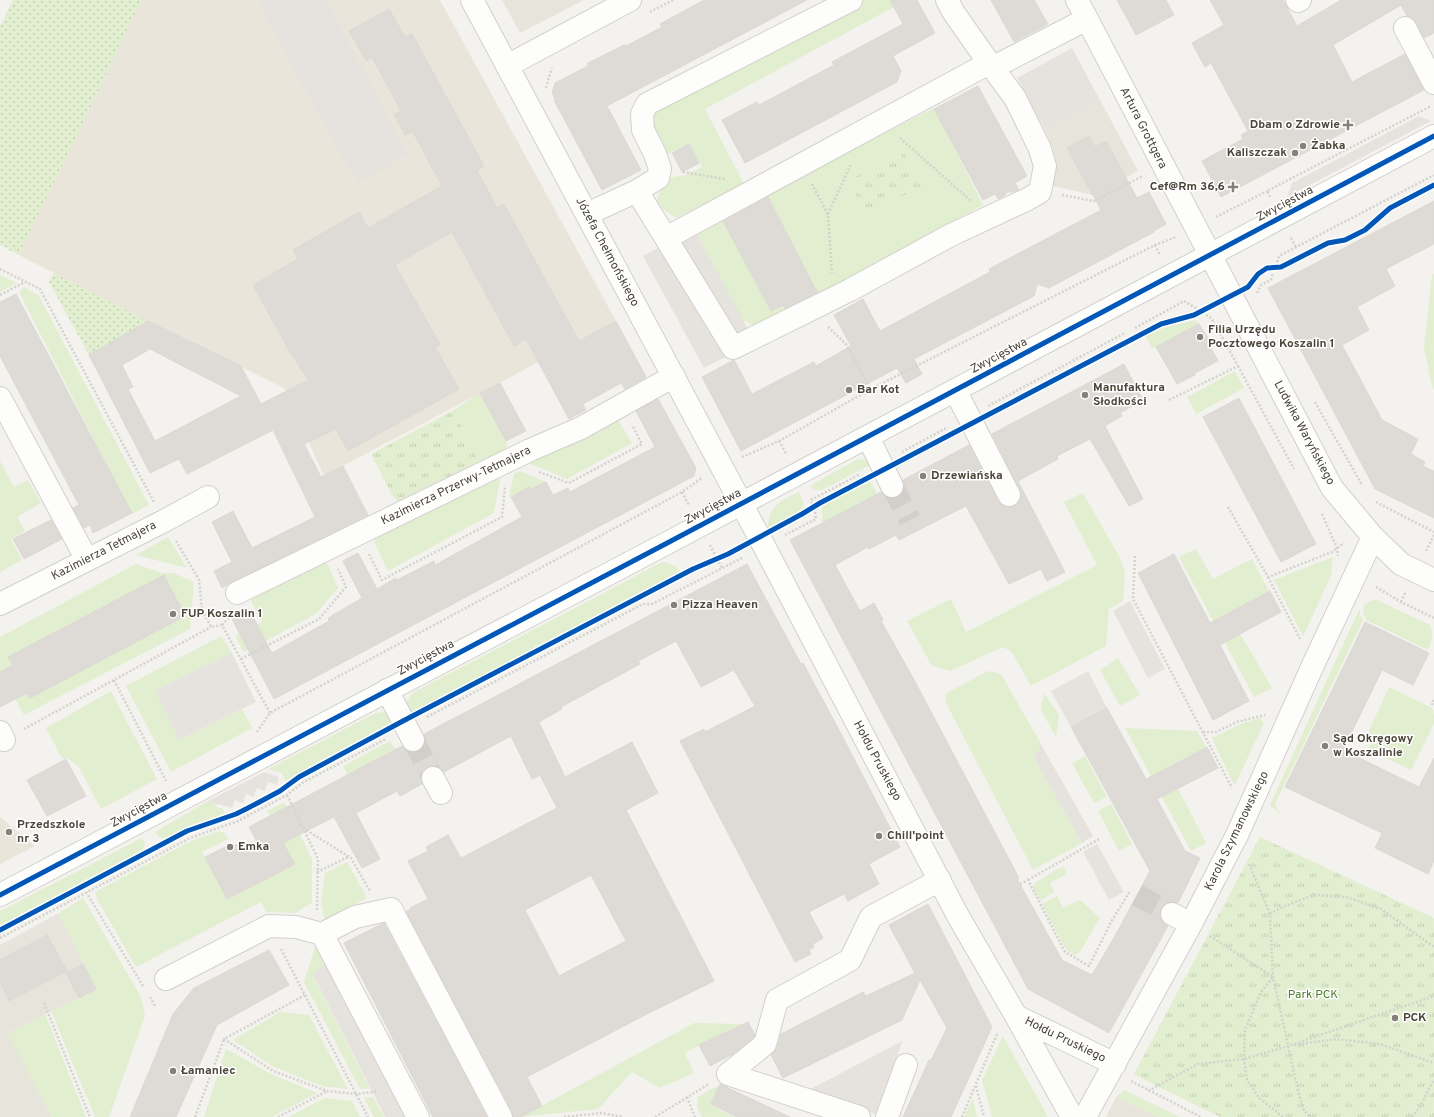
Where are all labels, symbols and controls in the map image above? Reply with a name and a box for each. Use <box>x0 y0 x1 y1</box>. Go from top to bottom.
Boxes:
street label: Artura Grottgera <box>1116 84 1170 172</box>
place label: Dbam o Zdrowie <box>1250 117 1340 133</box>
marker: Dbam o Zdrowie <box>1343 120 1353 130</box>
place label: Żabka <box>1311 138 1346 154</box>
marker: Żabka <box>1298 141 1308 151</box>
place label: Kaliszczak <box>1227 145 1287 161</box>
marker: Kaliszczak <box>1290 148 1300 158</box>
place label: Cef@Rm 36,6 <box>1150 179 1225 195</box>
marker: Cef@Rm 36,6 <box>1228 182 1238 192</box>
street label: Zwycięstwa <box>1254 182 1316 226</box>
street label: Józefa Chełmońskiego <box>571 194 643 310</box>
place label: Filia Urzędu Pocztowego Koszalin 1 <box>1208 322 1335 352</box>
marker: Filia Urzędu Pocztowego Koszalin 1 <box>1195 332 1205 342</box>
street label: Zwycięstwa <box>968 334 1030 378</box>
street label: Ludwika Waryńskiego <box>1270 378 1338 488</box>
place label: Manufaktura Słodkości <box>1093 380 1165 410</box>
place label: Bar Kot <box>857 382 900 398</box>
marker: Bar Kot <box>844 385 854 395</box>
marker: Manufaktura Słodkości <box>1080 390 1090 400</box>
street label: Kazimierza Przerwy-Tetmajera <box>378 443 534 529</box>
place label: Drzewiańska <box>931 468 1003 484</box>
marker: Drzewiańska <box>918 471 928 481</box>
street label: Zwycięstwa <box>682 485 744 529</box>
street label: Kazimierza Tetmajera <box>49 518 159 584</box>
place label: Pizza Heaven <box>682 597 758 613</box>
marker: Pizza Heaven <box>669 600 679 610</box>
place label: FUP Koszalin 1 <box>181 606 263 622</box>
marker: FUP Koszalin 1 <box>168 609 178 619</box>
street label: Zwycięstwa <box>395 636 457 680</box>
street label: Hołdu Pruskiego <box>849 718 905 804</box>
place label: Sąd Okręgowy w Koszalinie <box>1333 731 1413 761</box>
marker: Sąd Okręgowy w Koszalinie <box>1320 741 1330 751</box>
street label: Karola Szymanowskiego <box>1201 768 1273 893</box>
street label: Zwycięstwa <box>108 788 170 832</box>
place label: Przedszkole nr 3 <box>17 817 86 847</box>
marker: Przedszkole nr 3 <box>4 827 14 837</box>
place label: Chill'point <box>887 828 944 844</box>
marker: Chill'point <box>874 831 884 841</box>
place label: Emka <box>238 839 269 855</box>
marker: Emka <box>225 842 235 852</box>
park label: Park PCK <box>1288 987 1338 1003</box>
place label: PCK <box>1403 1010 1427 1026</box>
street label: Hołdu Pruskiego <box>1022 1013 1109 1067</box>
marker: PCK <box>1390 1013 1400 1023</box>
place label: Łamaniec <box>181 1063 236 1079</box>
marker: Łamaniec <box>168 1066 178 1076</box>

